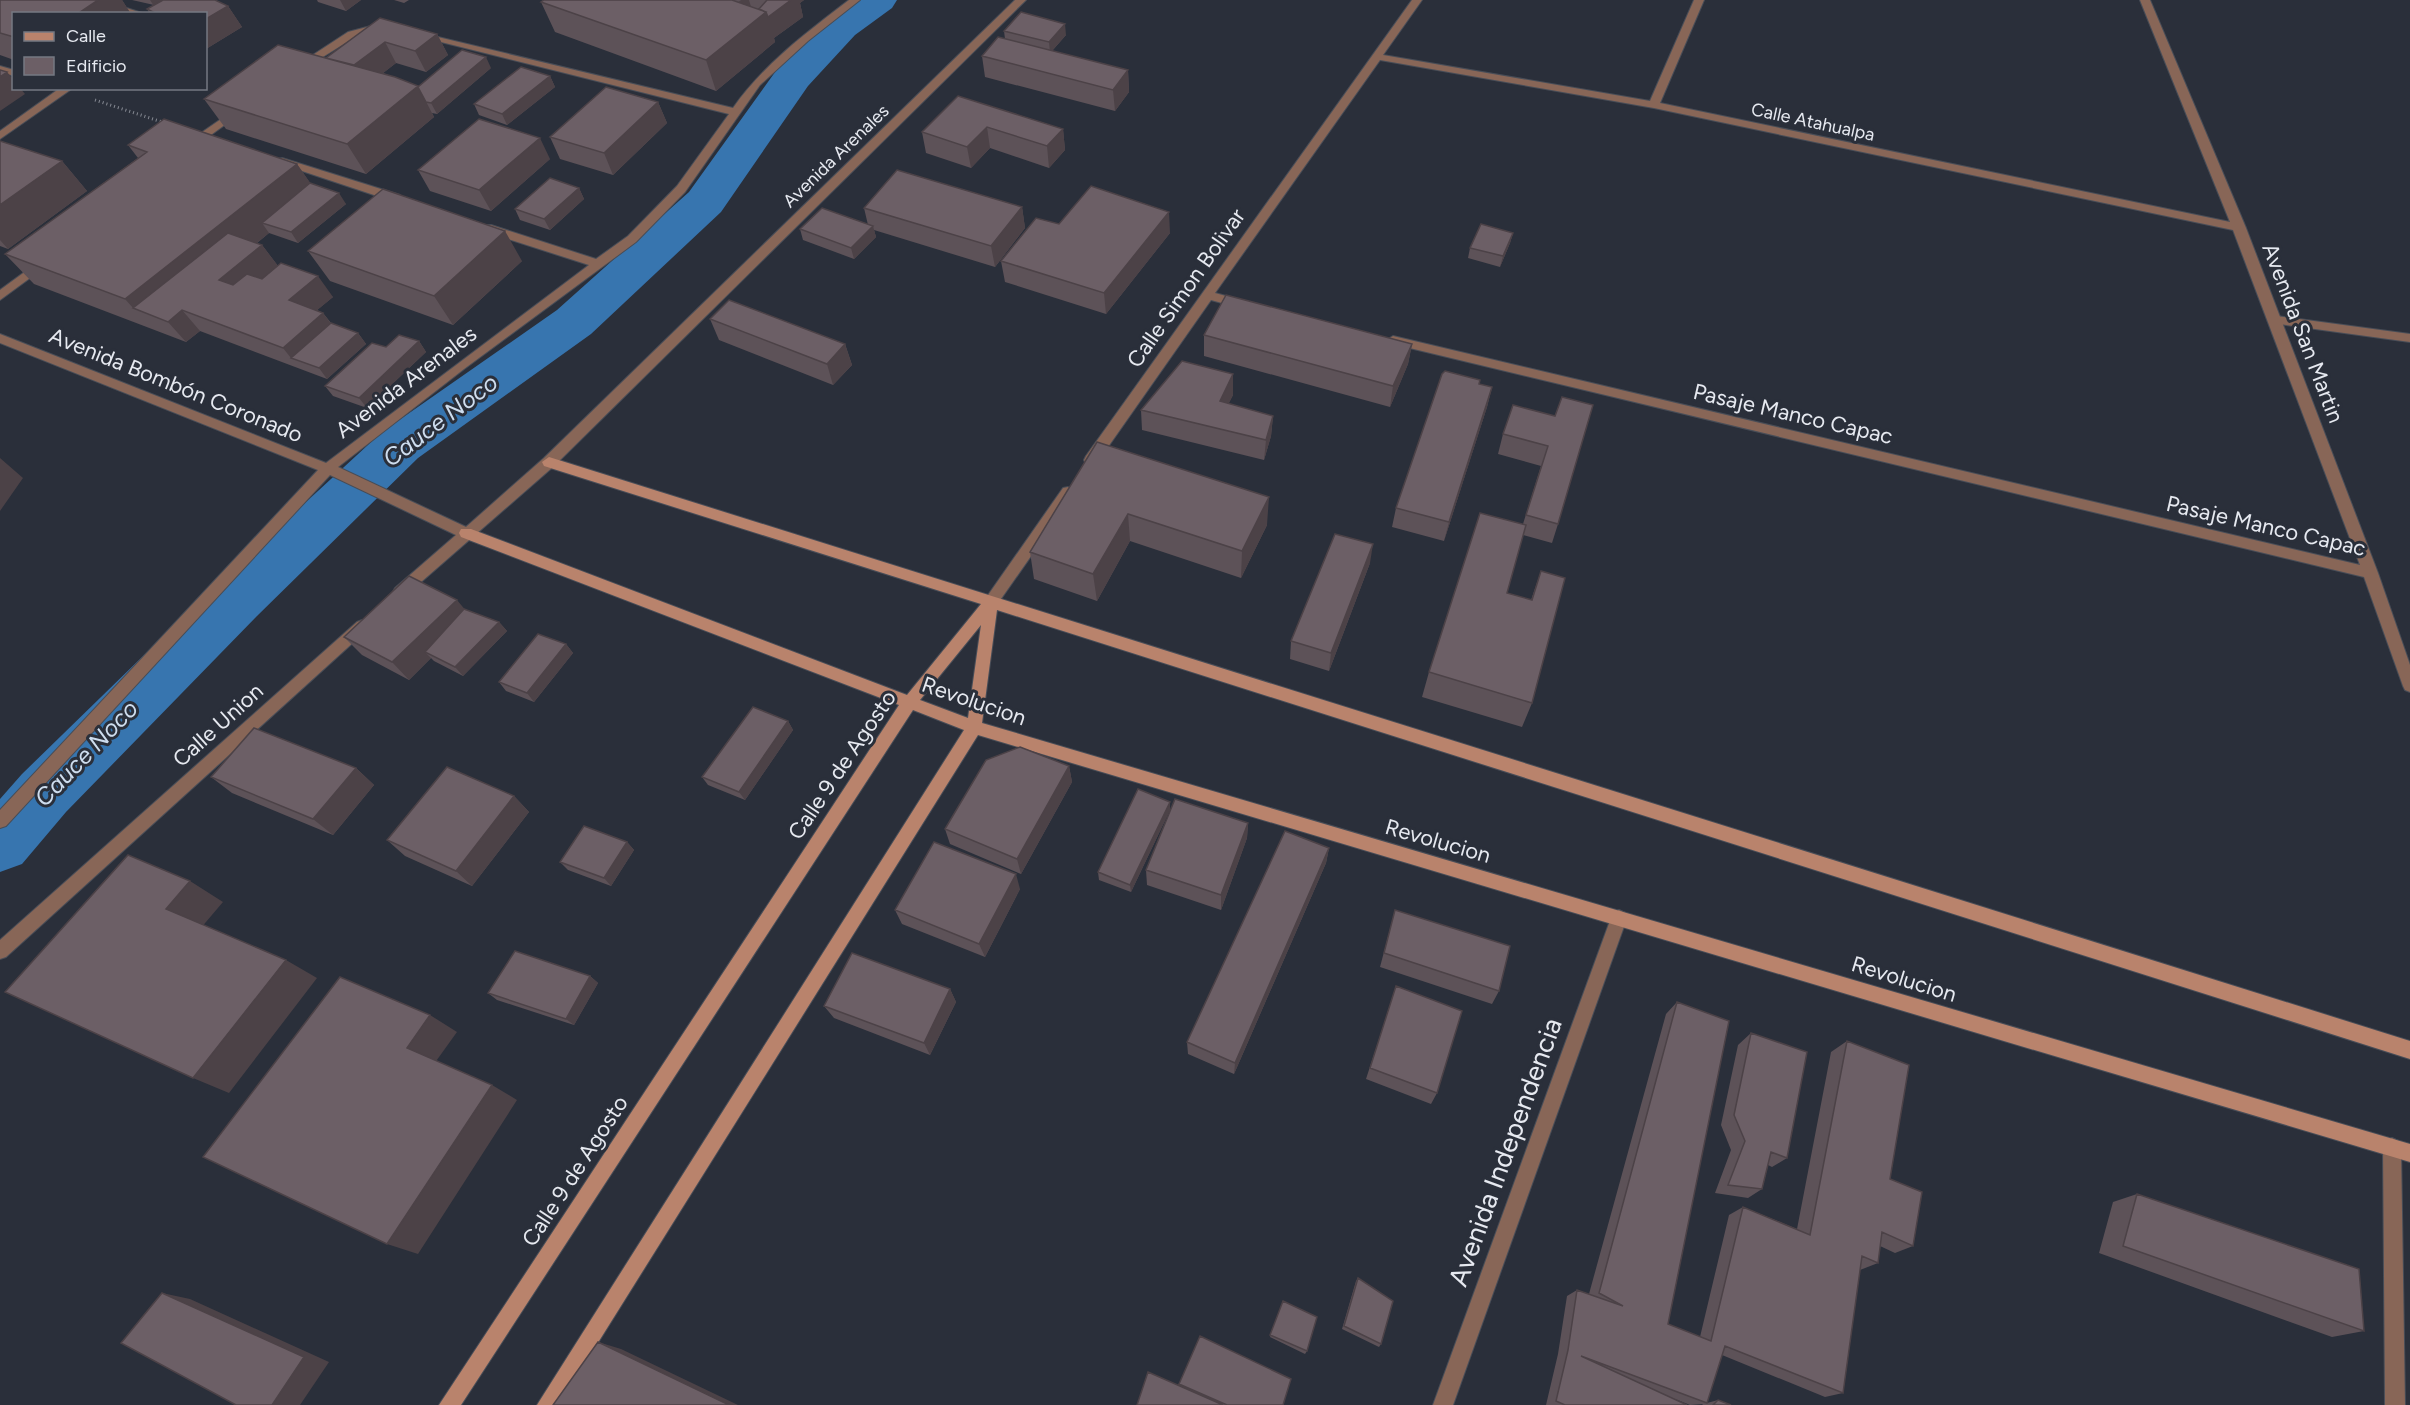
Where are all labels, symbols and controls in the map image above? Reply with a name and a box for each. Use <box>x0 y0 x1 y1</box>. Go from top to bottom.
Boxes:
legend <box>12 12 207 90</box>
text: Calle <box>66 25 106 47</box>
text: Edificio <box>66 55 127 77</box>
street label: Calle Atahualpa <box>1749 98 1877 146</box>
street label: Avenida Arenales <box>778 100 894 212</box>
street label: Calle Simon Bolivar <box>1121 203 1251 373</box>
street label: Avenida San Martin <box>2256 239 2350 427</box>
street label: Avenida Arenales <box>330 320 482 444</box>
street label: Avenida Bombón Coronado <box>45 322 307 448</box>
water label: Cauce Noco <box>377 367 503 473</box>
street label: Pasaje Manco Capac <box>1691 378 1896 450</box>
street label: Pasaje Manco Capac <box>2164 490 2369 562</box>
street label: Revolucion <box>918 671 1030 731</box>
street label: Calle Union <box>167 677 269 773</box>
street label: Calle 9 de Agosto <box>782 685 902 845</box>
water label: Cauce Noco <box>28 694 144 812</box>
street label: Revolucion <box>1382 813 1494 869</box>
street label: Revolucion <box>1848 950 1960 1008</box>
street label: Avenida Independencia <box>1441 1013 1569 1291</box>
street label: Calle 9 de Agosto <box>516 1091 634 1251</box>

